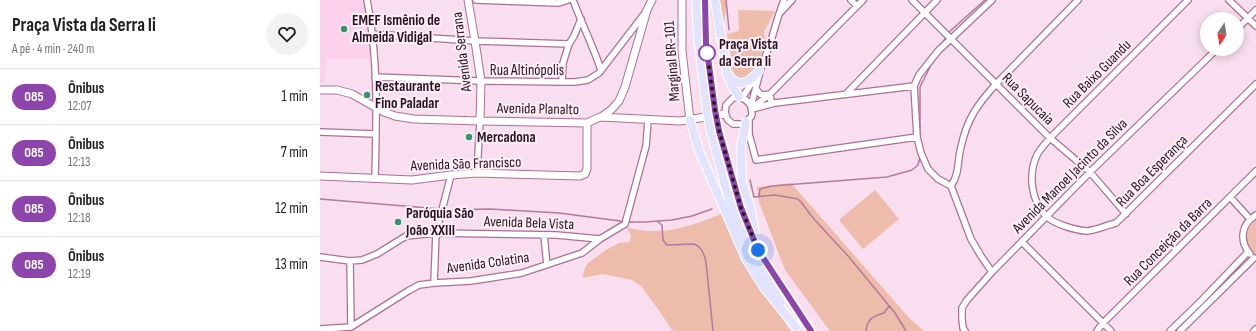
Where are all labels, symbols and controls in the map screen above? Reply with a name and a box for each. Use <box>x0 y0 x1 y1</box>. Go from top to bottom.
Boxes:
place label: EMEF Ismênio de Almeida Vidigal <box>351 11 440 47</box>
street label: Avenida Serrana <box>448 11 476 94</box>
north arrow <box>1200 12 1244 56</box>
map controls <box>1200 12 1244 56</box>
button: heart <box>266 13 308 55</box>
text: Praça Vista da Serra Ii <box>12 14 156 37</box>
street label: Marginal BR-101 <box>660 19 684 102</box>
marker: EMEF Ismênio de Almeida Vidigal <box>339 24 349 34</box>
place label: Praça Vista da Serra Ii <box>719 35 778 71</box>
street label: Rua Baixo Guandu <box>1059 36 1135 112</box>
text: A pé · 4 min · 240 m <box>12 41 94 57</box>
marker: Praça Vista da Serra Ii <box>698 44 716 62</box>
street label: Rua Altinópolis <box>490 61 564 80</box>
street label: Rua Sapucaia <box>998 69 1058 129</box>
place label: Restaurante Fino Paladar <box>375 77 441 113</box>
text: Ônibus <box>68 79 104 98</box>
text: 1 min <box>282 87 308 106</box>
text: 085 <box>24 88 44 105</box>
marker: Restaurante Fino Paladar <box>362 90 372 100</box>
text: 12:07 <box>68 98 91 114</box>
street label: Avenida Planalto <box>496 99 579 119</box>
street label: Avenida Manoel Jacinto da Silva <box>1008 114 1132 238</box>
place label: Mercadona <box>477 128 536 147</box>
street label: Rua Boa Esperança <box>1112 131 1192 211</box>
marker: Mercadona <box>464 132 474 142</box>
text: Ônibus <box>68 135 104 154</box>
text: 7 min <box>281 143 308 162</box>
text: 085 <box>24 144 44 161</box>
street label: Avenida São Francisco <box>409 153 522 175</box>
text: 12:13 <box>68 154 91 170</box>
text: Ônibus <box>68 191 104 210</box>
street label: Rua Conceição da Barra <box>1120 194 1216 290</box>
text: 12 min <box>275 199 308 218</box>
text: 085 <box>24 200 44 217</box>
place label: Paróquia São João XXIII <box>405 204 474 240</box>
text: 12:18 <box>68 210 91 226</box>
street label: Avenida Bela Vista <box>482 212 575 234</box>
marker: Paróquia São João XXIII <box>393 217 403 227</box>
your location <box>748 240 768 260</box>
text: Ônibus <box>68 247 104 266</box>
street label: Avenida Colatina <box>445 248 531 278</box>
text: 13 min <box>275 255 308 274</box>
text: 085 <box>24 256 44 273</box>
text: 12:19 <box>68 266 91 282</box>

